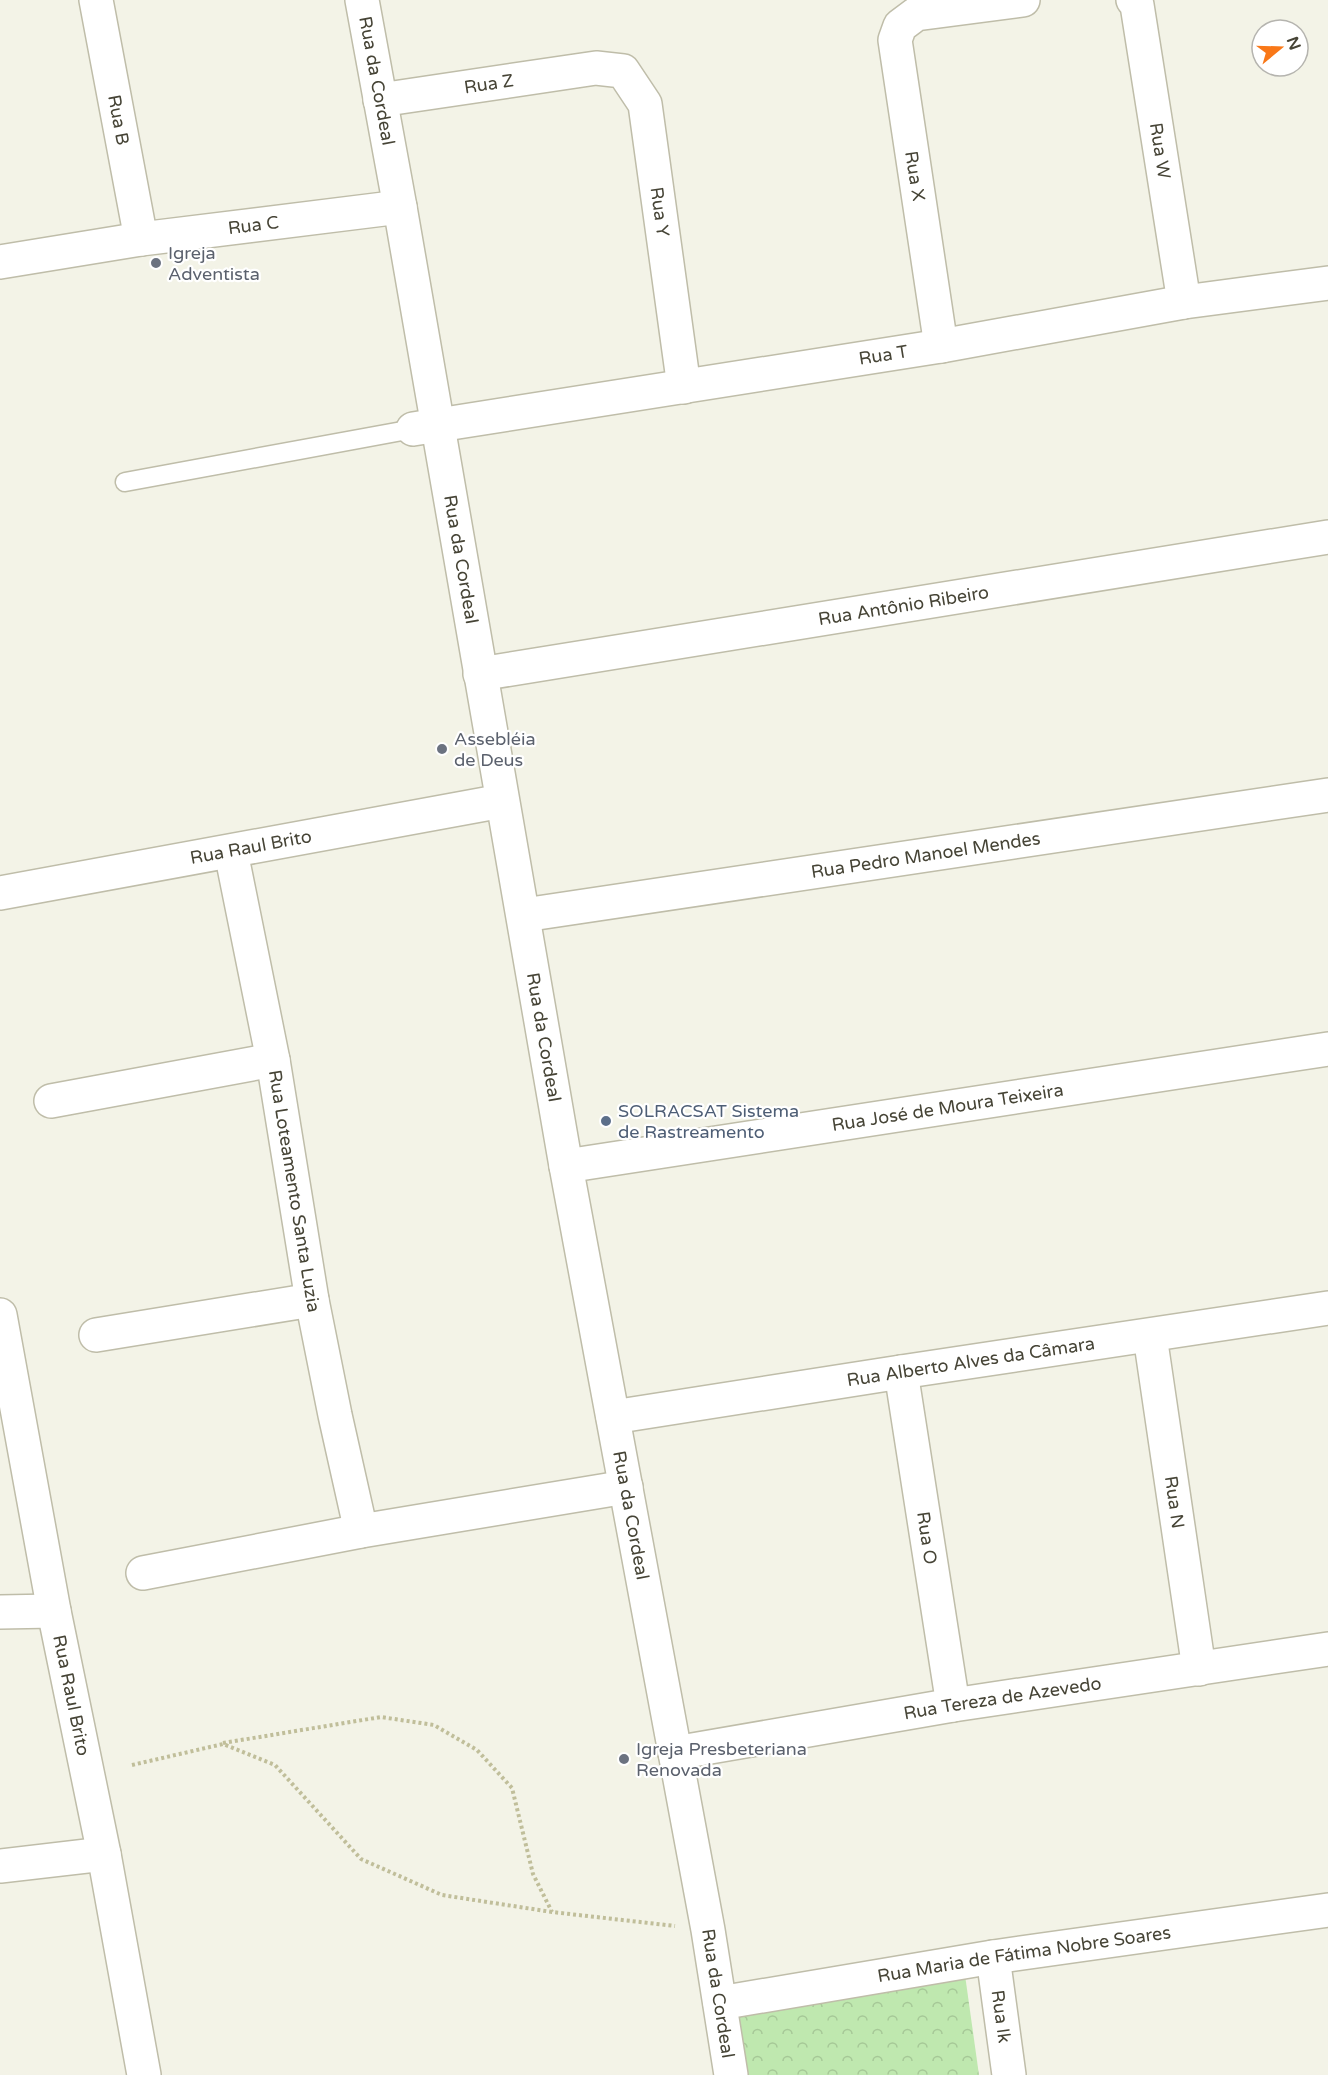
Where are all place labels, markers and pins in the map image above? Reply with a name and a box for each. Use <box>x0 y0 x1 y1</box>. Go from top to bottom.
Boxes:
place label: Igreja Adventista <box>168 242 260 285</box>
marker: Igreja Adventista <box>149 256 163 270</box>
place label: Assebléia de Deus <box>454 728 536 771</box>
marker: Assebléia de Deus <box>435 742 449 756</box>
place label: SOLRACSAT Sistema de Rastreamento <box>618 1100 799 1143</box>
marker: SOLRACSAT Sistema de Rastreamento <box>599 1114 613 1128</box>
place label: Igreja Presbeteriana Renovada <box>636 1738 807 1781</box>
marker: Igreja Presbeteriana Renovada <box>617 1752 631 1766</box>

